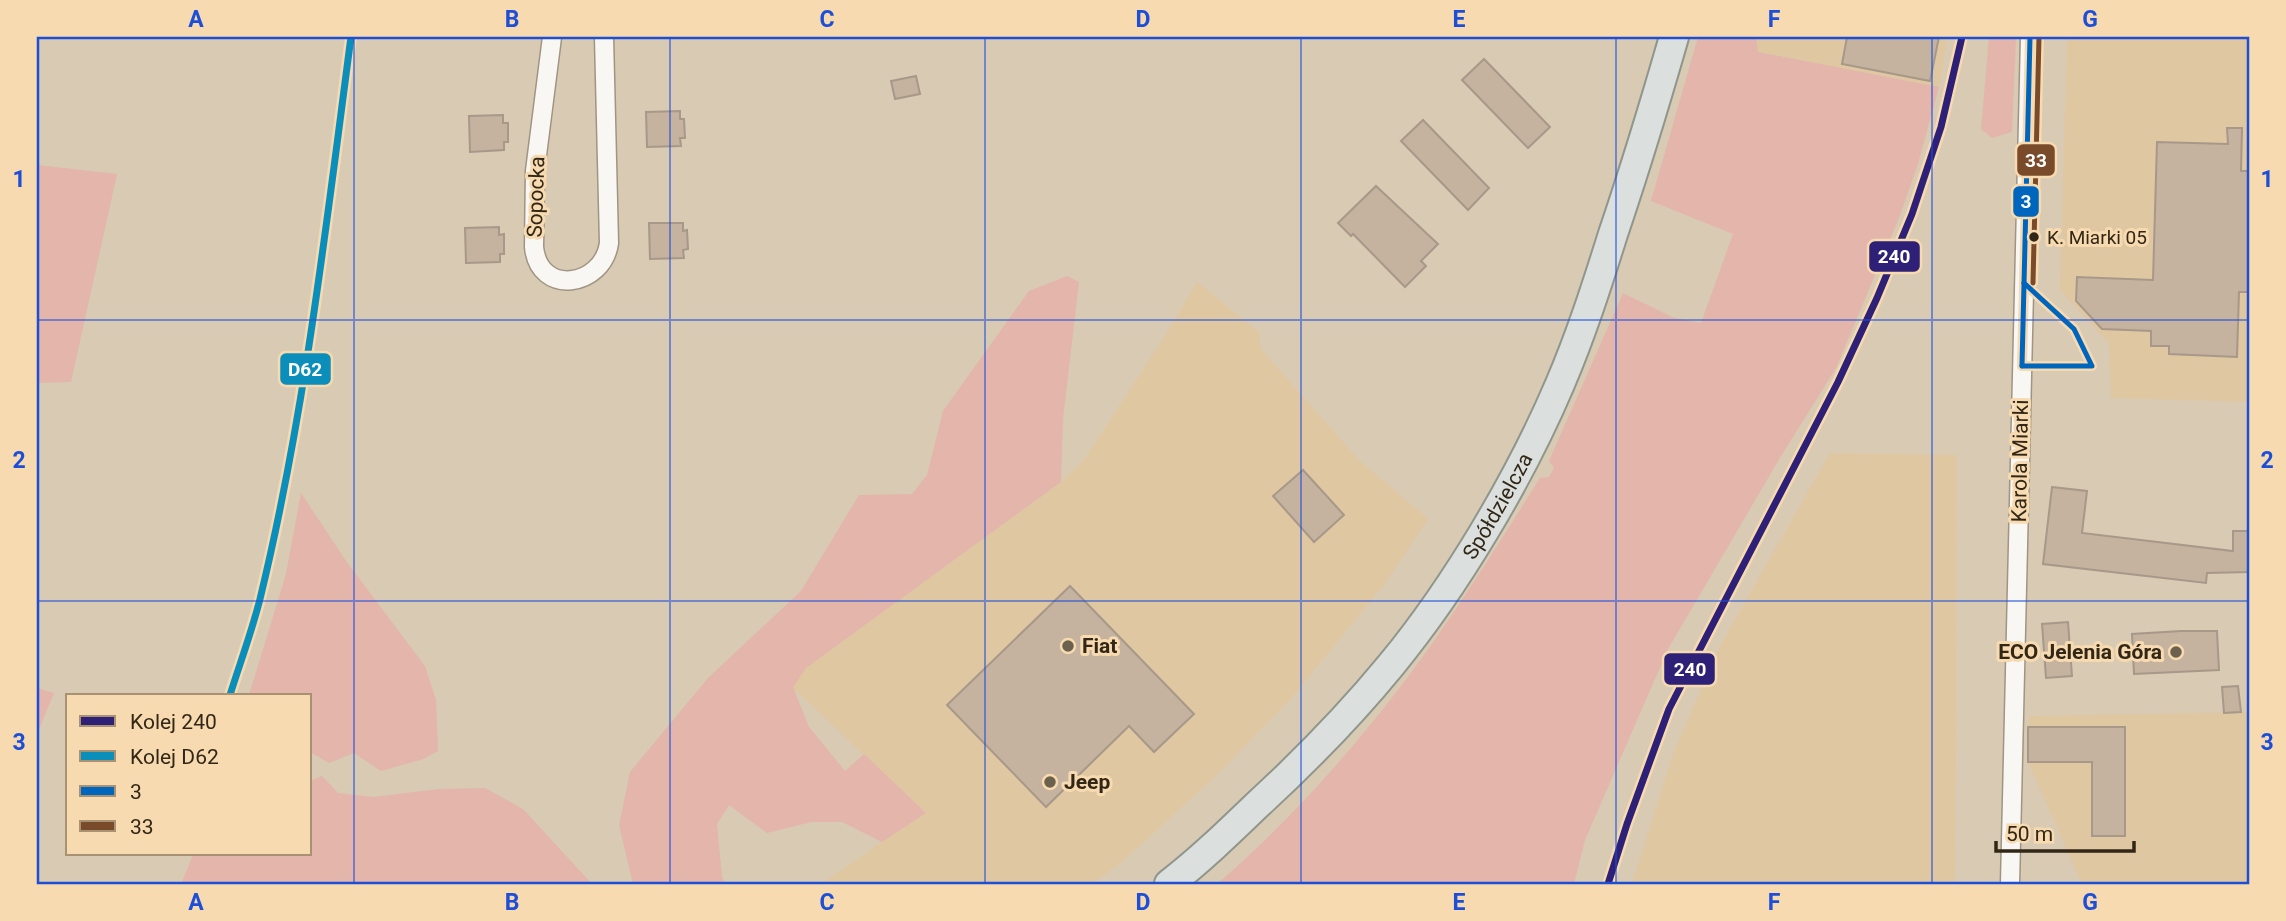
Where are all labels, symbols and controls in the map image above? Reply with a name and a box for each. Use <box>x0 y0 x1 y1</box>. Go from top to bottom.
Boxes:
text: A <box>188 6 204 33</box>
text: B <box>505 6 519 33</box>
text: C <box>819 6 835 33</box>
text: D <box>1136 6 1150 33</box>
text: E <box>1453 6 1466 33</box>
text: F <box>1768 6 1781 33</box>
text: G <box>2082 6 2098 33</box>
line badge: 33 <box>2016 143 2056 177</box>
text: 33 <box>2025 149 2047 172</box>
street label: Sopocka <box>523 156 549 238</box>
text: 1 <box>12 166 26 193</box>
text: 1 <box>2260 166 2274 193</box>
line badge: 3 <box>2012 185 2040 218</box>
text: 3 <box>2021 190 2031 213</box>
place label: K. Miarki 05 <box>2047 226 2147 249</box>
marker: K. Miarki 05 <box>2027 230 2041 244</box>
line badge: 240 <box>1868 240 1921 273</box>
text: 240 <box>1878 245 1910 268</box>
line badge: D62 <box>279 352 332 386</box>
text: D62 <box>288 358 322 381</box>
street label: Karola Miarki <box>2007 399 2033 523</box>
text: 2 <box>12 447 26 474</box>
text: 2 <box>2260 447 2274 474</box>
street label: Spółdzielcza <box>1458 449 1538 564</box>
place label: Fiat <box>1082 634 1117 658</box>
marker: Fiat <box>1060 638 1076 654</box>
place label: ECO Jelenia Góra <box>1998 640 2162 664</box>
marker: ECO Jelenia Góra <box>2168 644 2184 660</box>
line badge: 240 <box>1663 652 1716 686</box>
text: 240 <box>1674 658 1706 681</box>
legend <box>66 694 312 855</box>
text: Kolej 240 <box>130 710 217 734</box>
text: 3 <box>12 729 26 756</box>
text: 3 <box>2260 729 2274 756</box>
text: Kolej D62 <box>130 745 219 769</box>
place label: Jeep <box>1064 770 1110 794</box>
marker: Jeep <box>1042 774 1058 790</box>
text: 3 <box>130 780 142 804</box>
scale bar <box>1996 809 2134 853</box>
text: 33 <box>130 815 154 839</box>
text: 50 m <box>2006 822 2053 846</box>
text: A <box>188 889 204 916</box>
text: B <box>505 889 519 916</box>
text: C <box>819 889 835 916</box>
text: D <box>1136 889 1150 916</box>
text: E <box>1453 889 1466 916</box>
text: F <box>1768 889 1781 916</box>
text: G <box>2082 889 2098 916</box>

